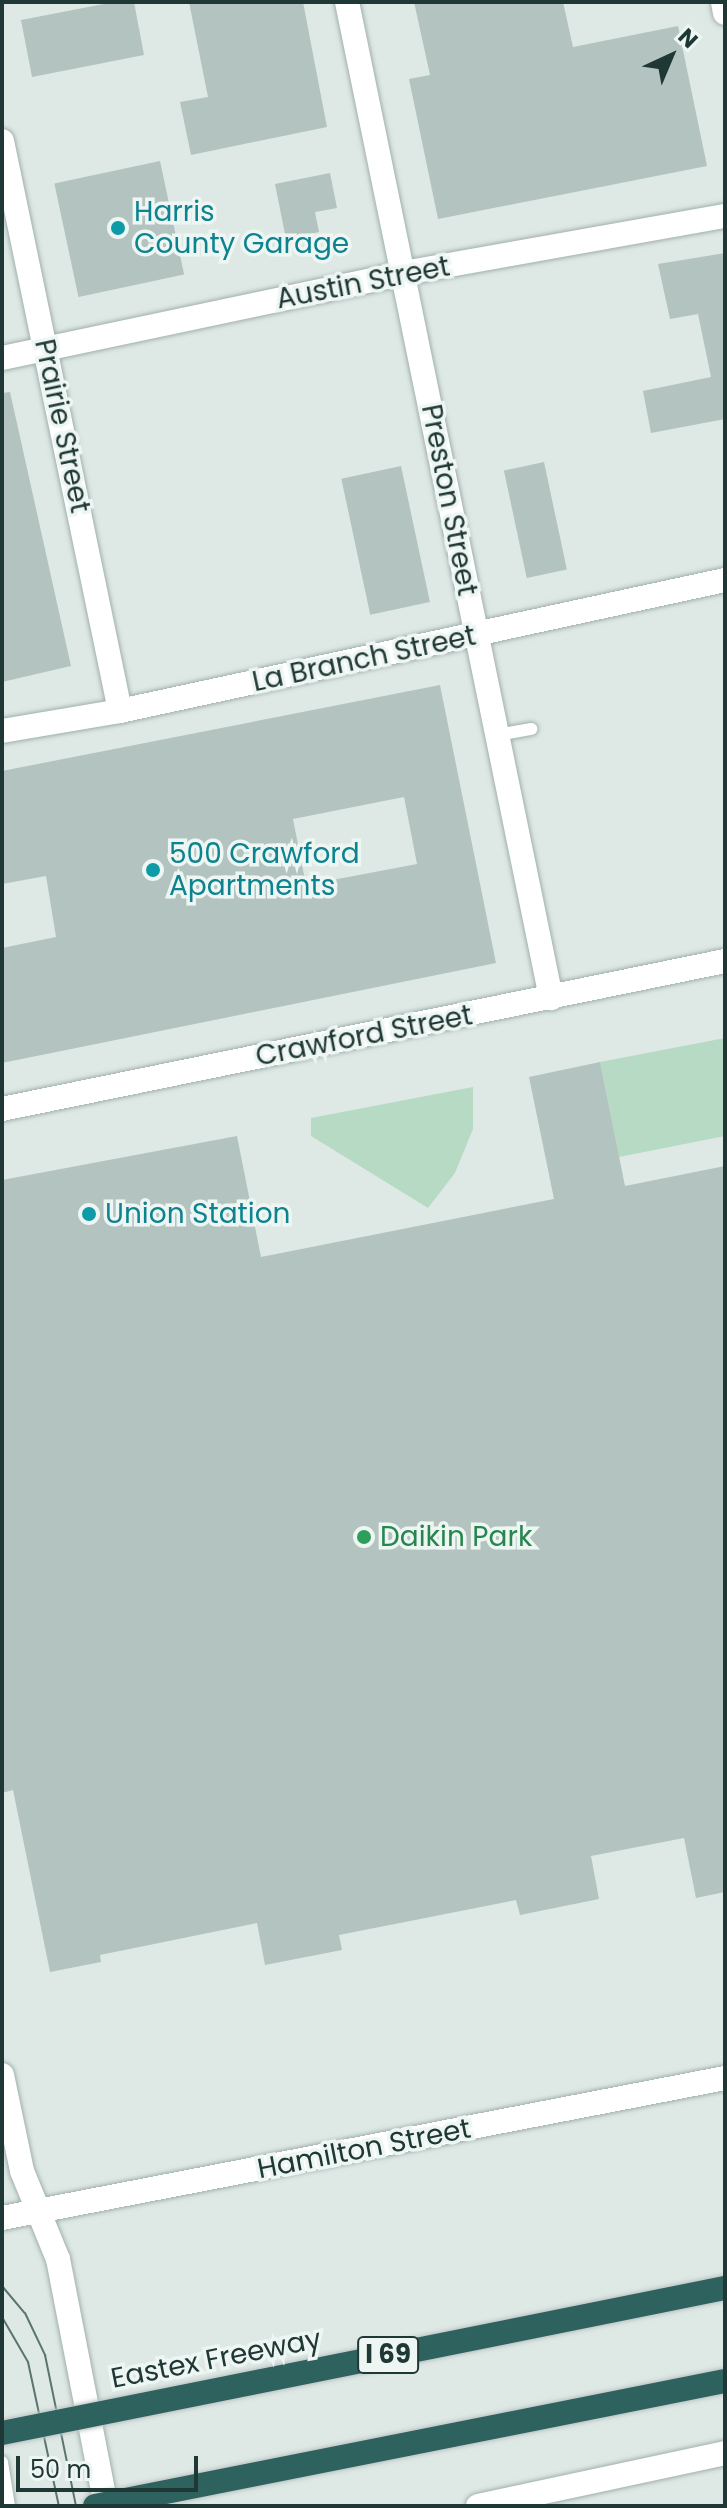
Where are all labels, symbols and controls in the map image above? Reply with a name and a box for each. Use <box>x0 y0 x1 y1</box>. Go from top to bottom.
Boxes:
north arrow <box>631 16 711 96</box>
text: N <box>671 21 705 55</box>
place label: Harris County Garage <box>134 195 349 261</box>
marker: Harris County Garage <box>109 219 127 237</box>
street label: Austin Street <box>273 250 453 316</box>
street label: Prairie Street <box>27 336 97 516</box>
street label: Preston Street <box>414 402 484 598</box>
street label: La Branch Street <box>249 619 479 699</box>
place label: 500 Crawford Apartments <box>169 837 360 903</box>
marker: 500 Crawford Apartments <box>144 861 162 879</box>
street label: Crawford Street <box>253 999 475 1073</box>
place label: Union Station <box>105 1197 290 1231</box>
marker: Union Station <box>80 1205 98 1223</box>
place label: Daikin Park <box>380 1520 532 1554</box>
marker: Daikin Park <box>355 1528 373 1546</box>
street label: Hamilton Street <box>255 2112 473 2186</box>
street label: Eastex Freeway <box>108 2322 324 2396</box>
road number: I 69 <box>356 2333 420 2377</box>
scale bar <box>20 2440 202 2490</box>
text: 50 m <box>30 2453 91 2486</box>

